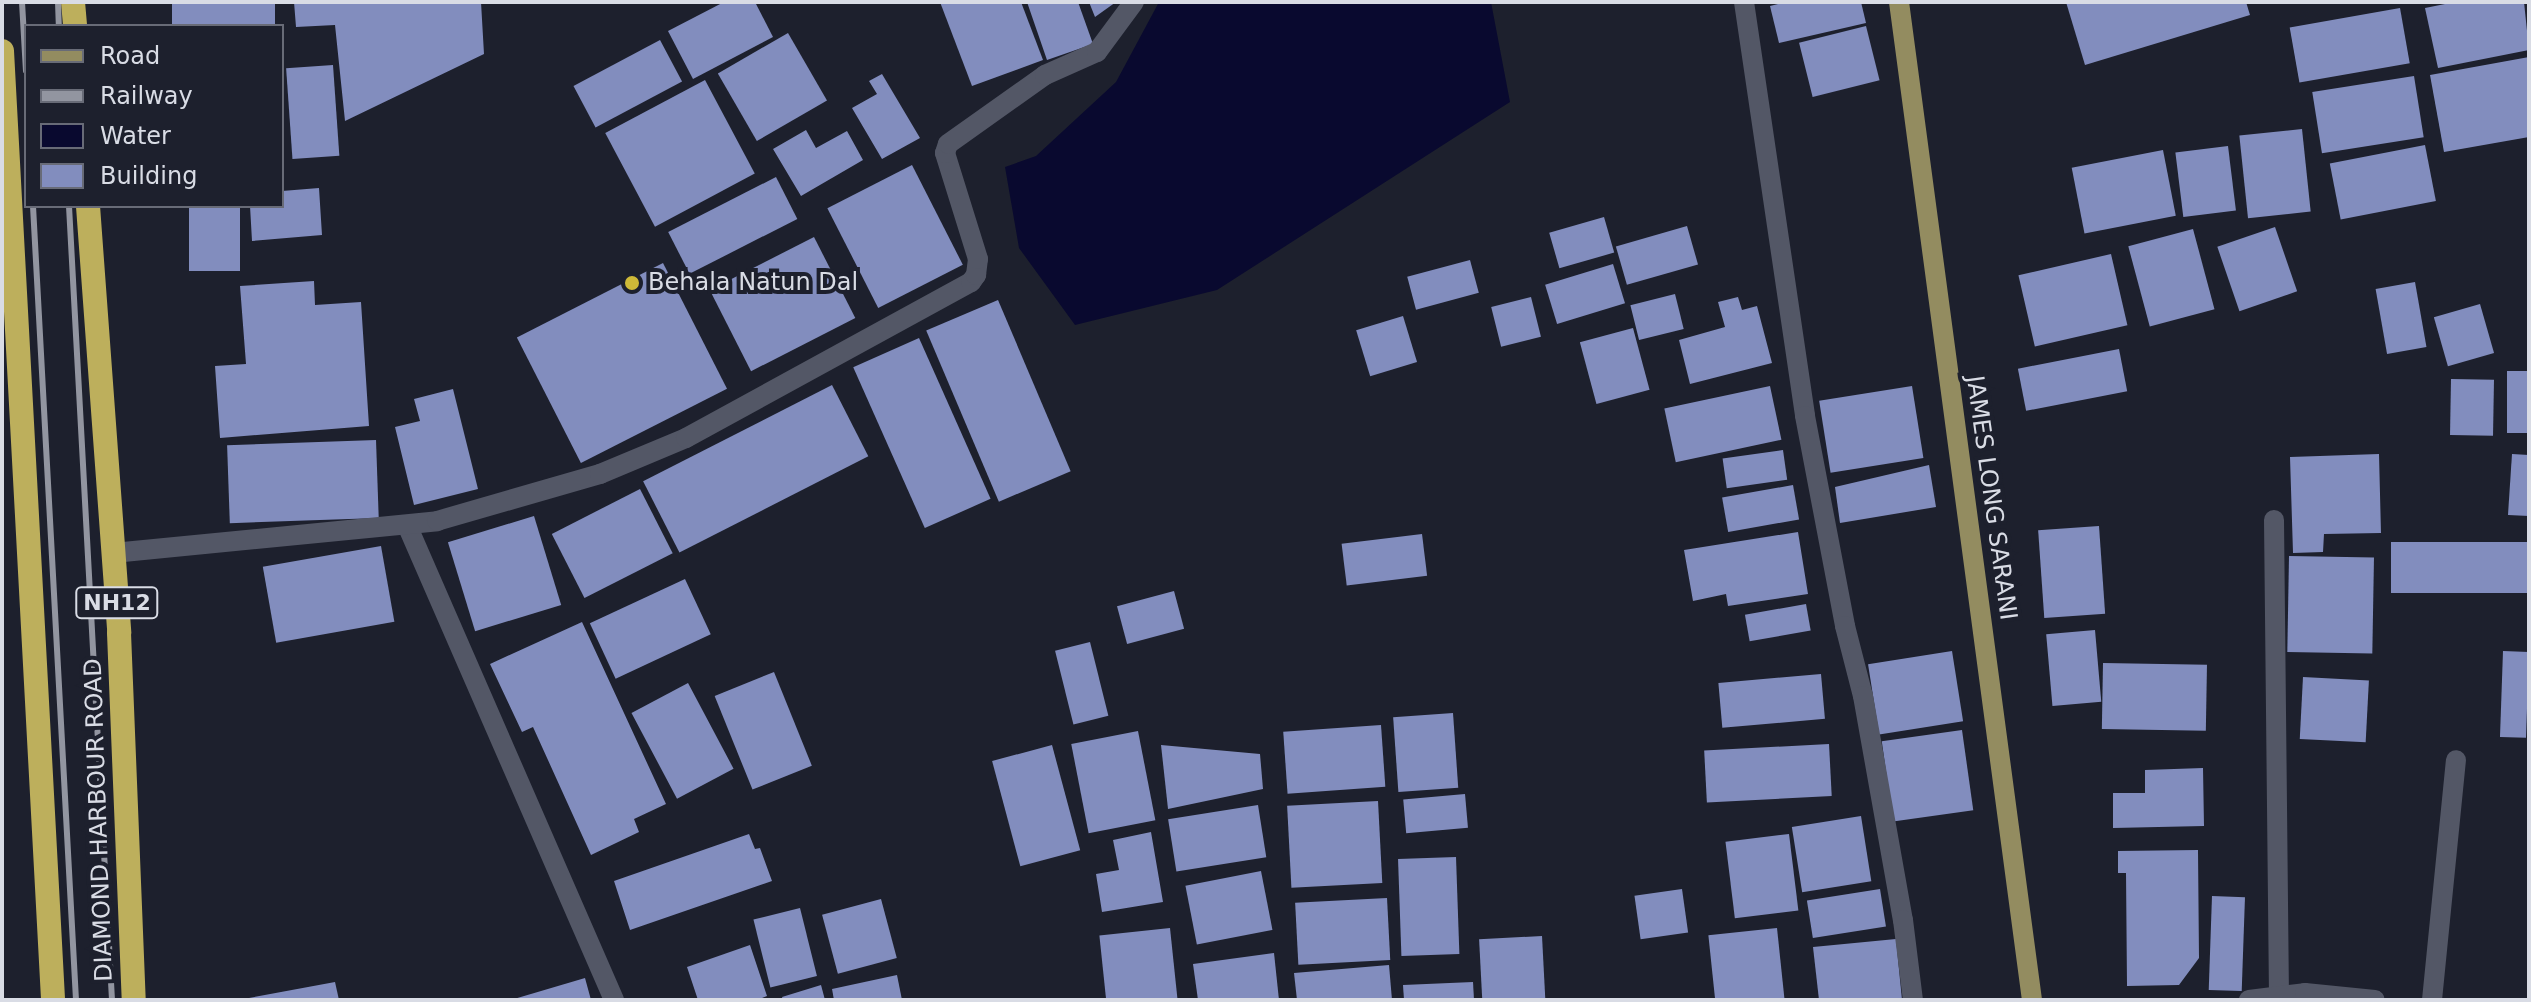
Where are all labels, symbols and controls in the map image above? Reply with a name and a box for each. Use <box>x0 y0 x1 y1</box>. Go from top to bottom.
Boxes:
legend <box>24 24 284 208</box>
text: Road <box>100 42 160 70</box>
text: Railway <box>100 82 193 110</box>
text: Water <box>100 122 171 150</box>
text: Building <box>100 162 197 190</box>
place label: Behala Natun Dal <box>648 269 858 297</box>
marker: Behala Natun Dal <box>623 274 641 292</box>
street label: JAMES LONG SARANI <box>1960 374 2022 622</box>
road number: NH12 <box>75 585 159 621</box>
street label: DIAMOND HARBOUR ROAD <box>79 658 119 982</box>

